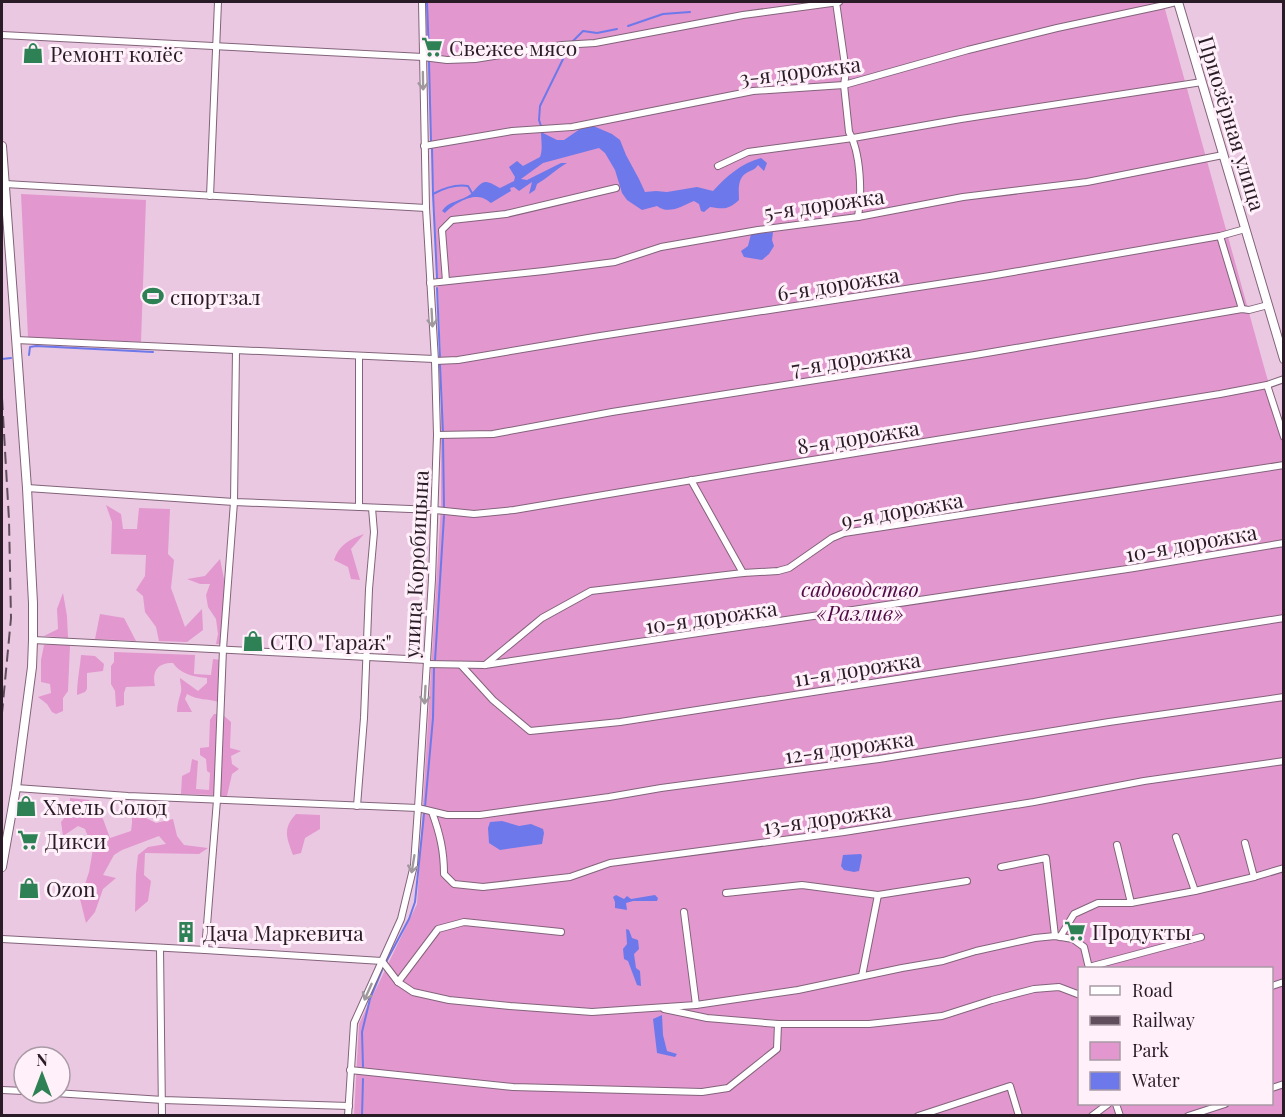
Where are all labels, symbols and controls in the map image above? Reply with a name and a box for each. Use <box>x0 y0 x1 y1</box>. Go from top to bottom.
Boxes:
street label: Приозёрная улица <box>1193 32 1273 214</box>
place label: Свежее мясо <box>449 33 577 61</box>
supermarket icon: Свежее мясо <box>420 35 444 59</box>
place label: Ремонт колёс <box>50 39 183 67</box>
shop icon: Ремонт колёс <box>21 41 45 65</box>
street label: 3-я дорожка <box>738 49 863 91</box>
one-way arrow <box>417 70 429 90</box>
street label: 5-я дорожка <box>762 181 887 225</box>
street label: 6-я дорожка <box>775 259 902 306</box>
place label: спортзал <box>170 282 261 310</box>
sports icon: спортзал <box>141 284 165 308</box>
one-way arrow <box>427 307 438 327</box>
street label: 7-я дорожка <box>789 335 913 381</box>
street label: 8-я дорожка <box>795 412 922 459</box>
street label: улица Коробицына <box>396 469 434 660</box>
street label: 9-я дорожка <box>839 484 966 533</box>
street label: 10-я дорожка <box>1123 517 1259 567</box>
park label: садоводство «Разлив» <box>801 574 919 626</box>
street label: 10-я дорожка <box>643 593 779 639</box>
place label: СТО "Гараж" <box>270 627 392 655</box>
shop icon: СТО "Гараж" <box>241 629 265 653</box>
street label: 11-я дорожка <box>792 644 923 692</box>
one-way arrow <box>419 684 430 704</box>
street label: 12-я дорожка <box>782 723 916 769</box>
place label: Хмель Солод <box>43 792 167 820</box>
shop icon: Хмель Солод <box>14 794 38 818</box>
street label: 13-я дорожка <box>761 794 894 840</box>
place label: Дикси <box>45 826 106 854</box>
supermarket icon: Дикси <box>16 828 40 852</box>
one-way arrow <box>407 854 418 873</box>
place label: Ozon <box>46 874 96 902</box>
shop icon: Ozon <box>17 876 41 900</box>
place label: Продукты <box>1092 917 1191 945</box>
place label: Дача Маркевича <box>203 918 364 946</box>
supermarket icon: Продукты <box>1063 919 1087 943</box>
building icon: Дача Маркевича <box>174 920 198 944</box>
legend <box>1078 967 1273 1105</box>
text: Road <box>1132 978 1173 1002</box>
one-way arrow <box>362 982 373 1000</box>
text: Railway <box>1132 1008 1195 1032</box>
text: Park <box>1132 1038 1169 1062</box>
north arrow <box>12 1045 72 1105</box>
text: N <box>36 1049 48 1070</box>
text: Water <box>1131 1068 1180 1092</box>

